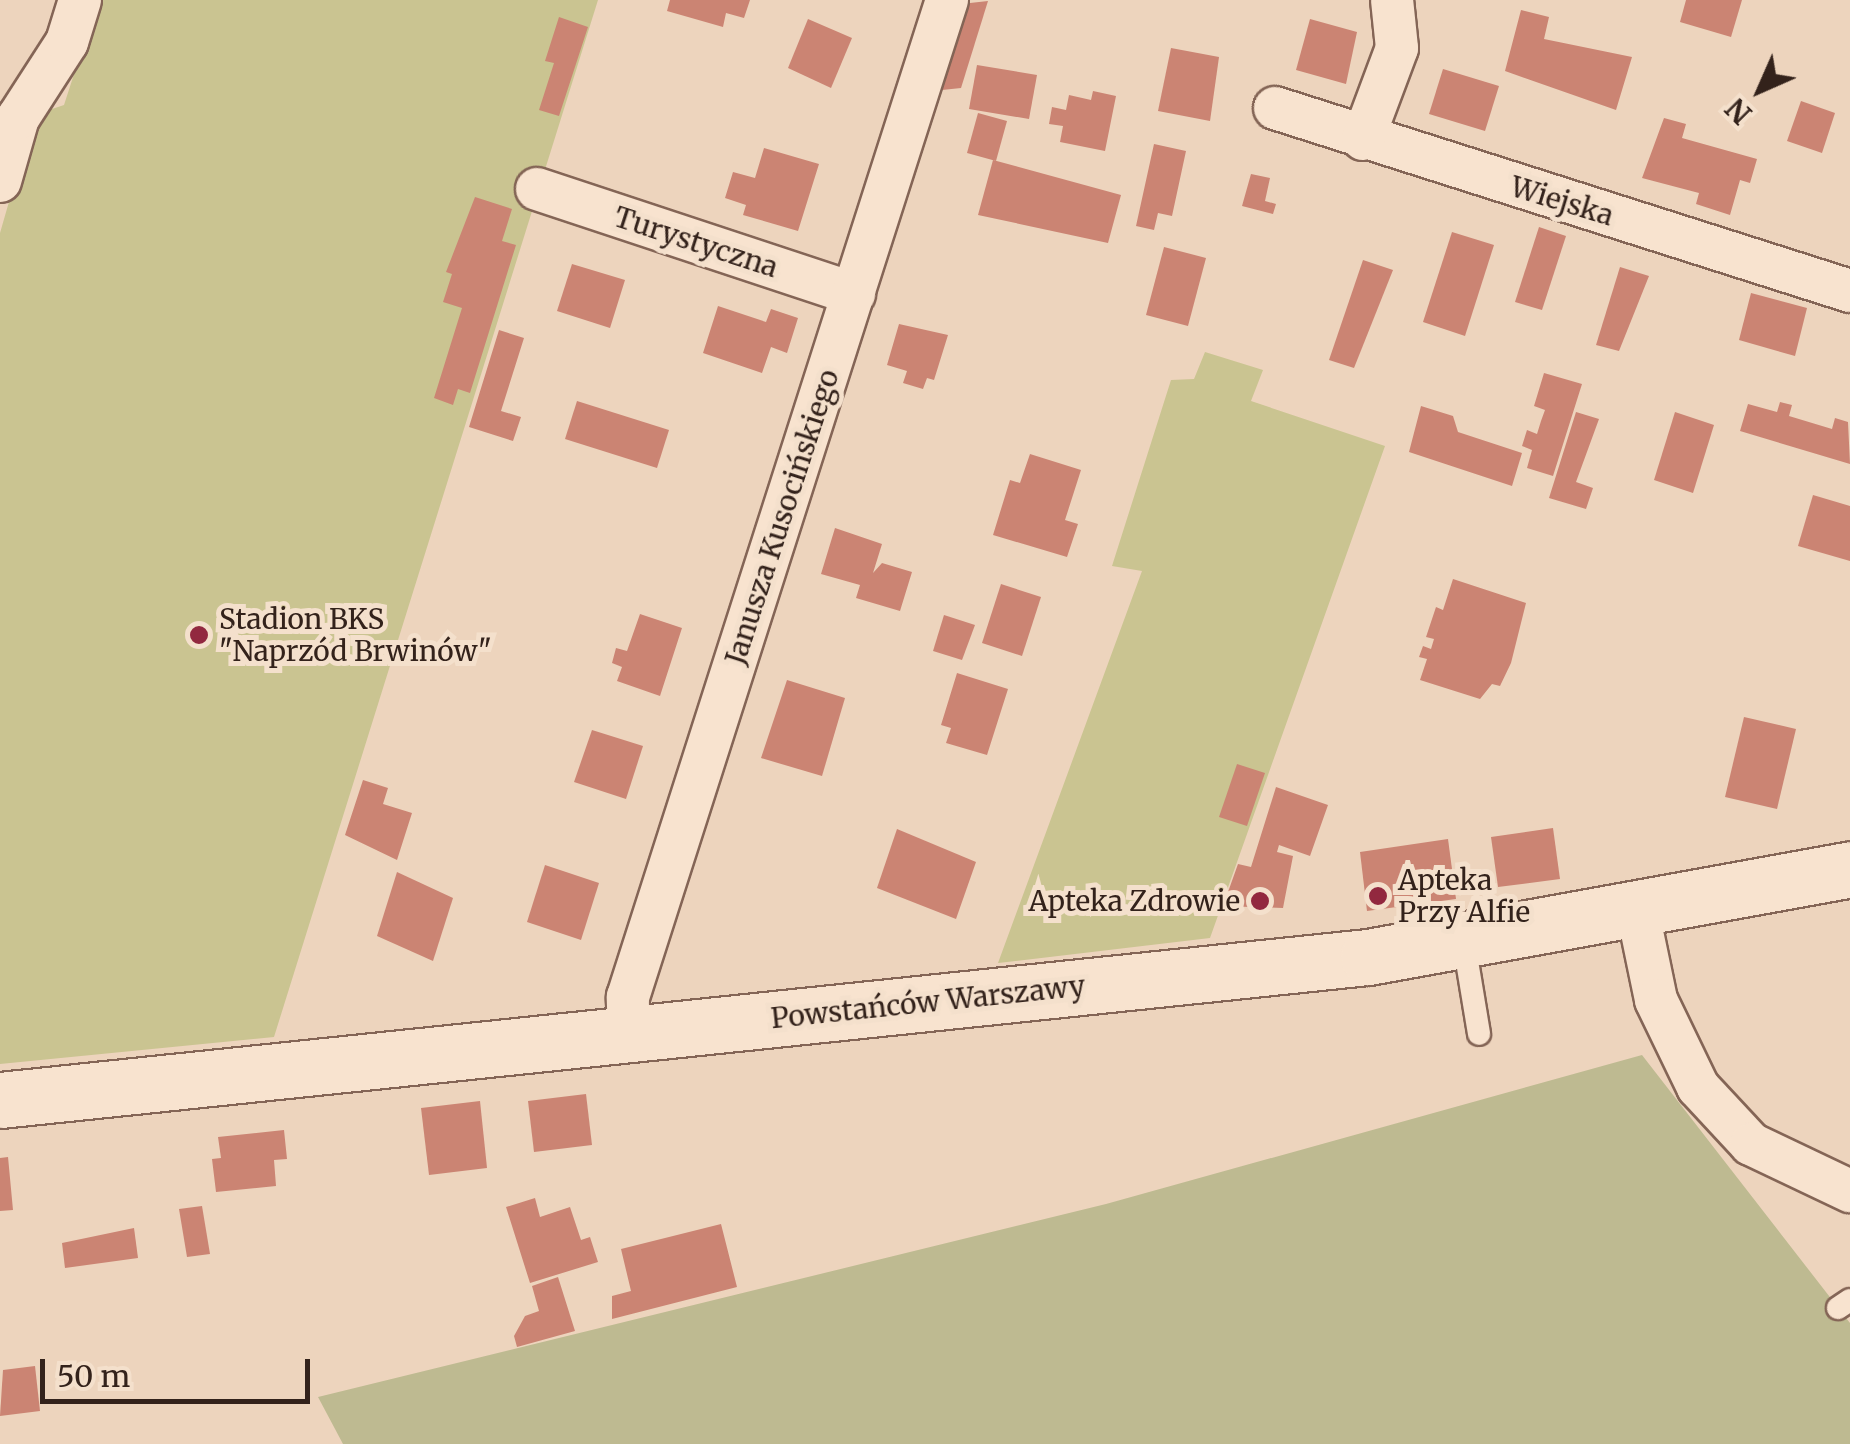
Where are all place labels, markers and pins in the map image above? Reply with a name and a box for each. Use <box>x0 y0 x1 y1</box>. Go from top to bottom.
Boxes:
place label: Stadion BKS "Naprzód Brwinów" <box>219 602 492 668</box>
marker: Stadion BKS "Naprzód Brwinów" <box>188 624 210 646</box>
place label: Apteka Przy Alfie <box>1398 863 1530 929</box>
place label: Apteka Zdrowie <box>1028 884 1240 918</box>
marker: Apteka Przy Alfie <box>1367 885 1389 907</box>
marker: Apteka Zdrowie <box>1249 890 1271 912</box>

